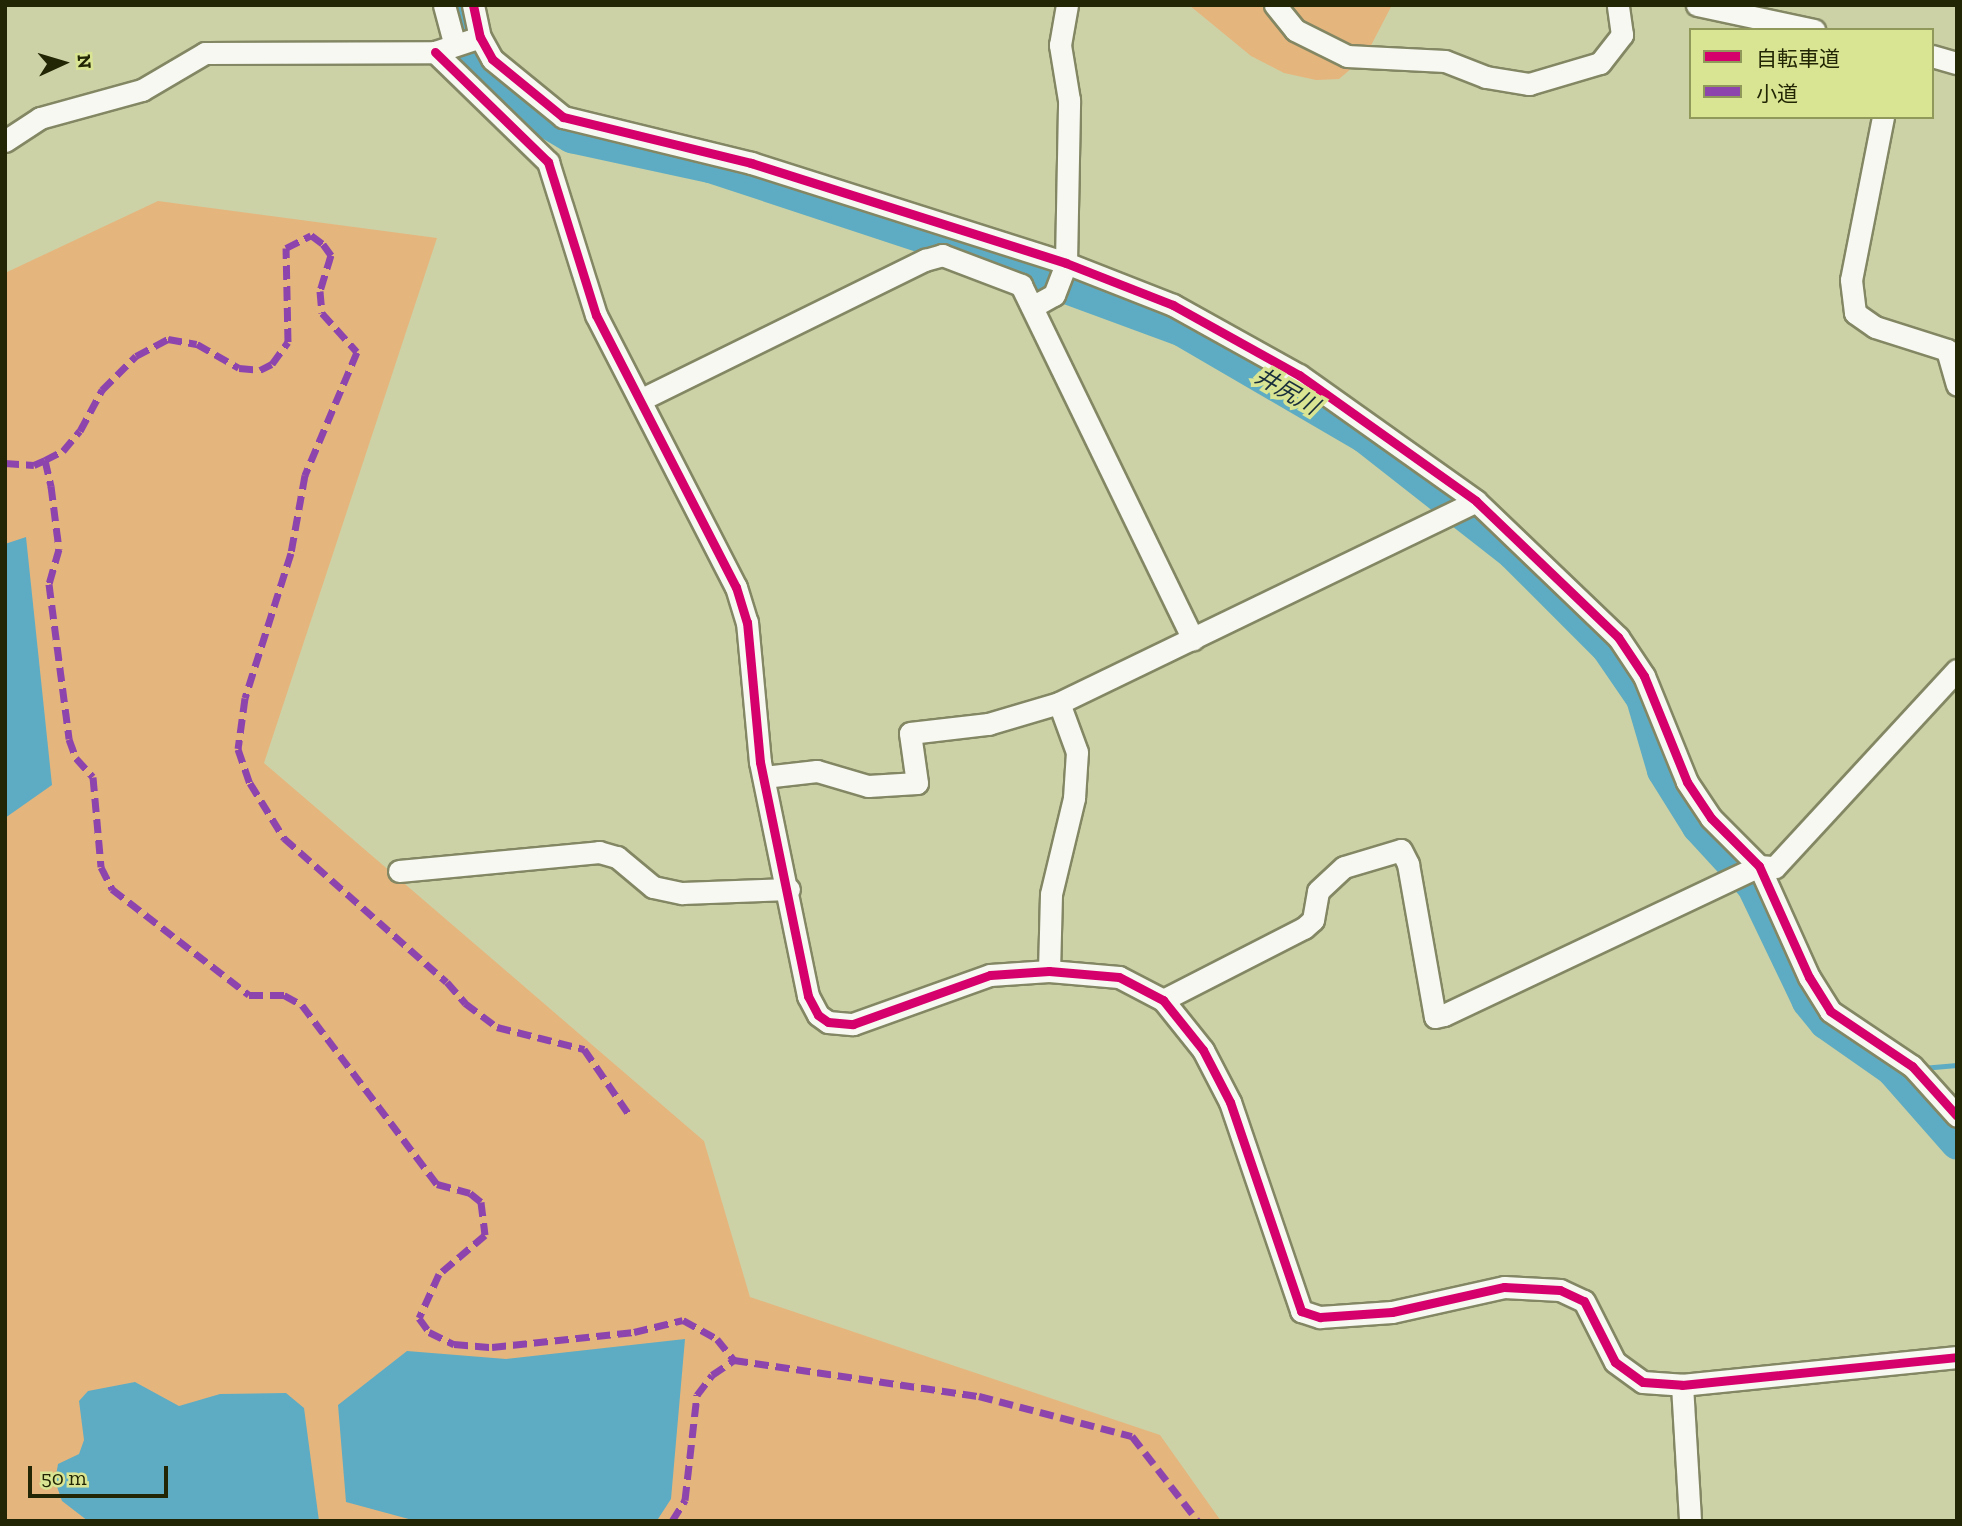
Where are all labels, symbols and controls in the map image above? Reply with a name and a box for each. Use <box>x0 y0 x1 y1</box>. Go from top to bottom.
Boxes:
north arrow <box>28 28 98 98</box>
legend <box>1689 28 1934 119</box>
text: 自転車道 <box>1756 46 1840 71</box>
text: N <box>72 53 96 70</box>
text: 小道 <box>1756 81 1798 106</box>
water label: 井尻川 <box>1250 362 1324 420</box>
scale bar <box>32 1452 172 1496</box>
text: 50 m <box>41 1465 87 1490</box>

